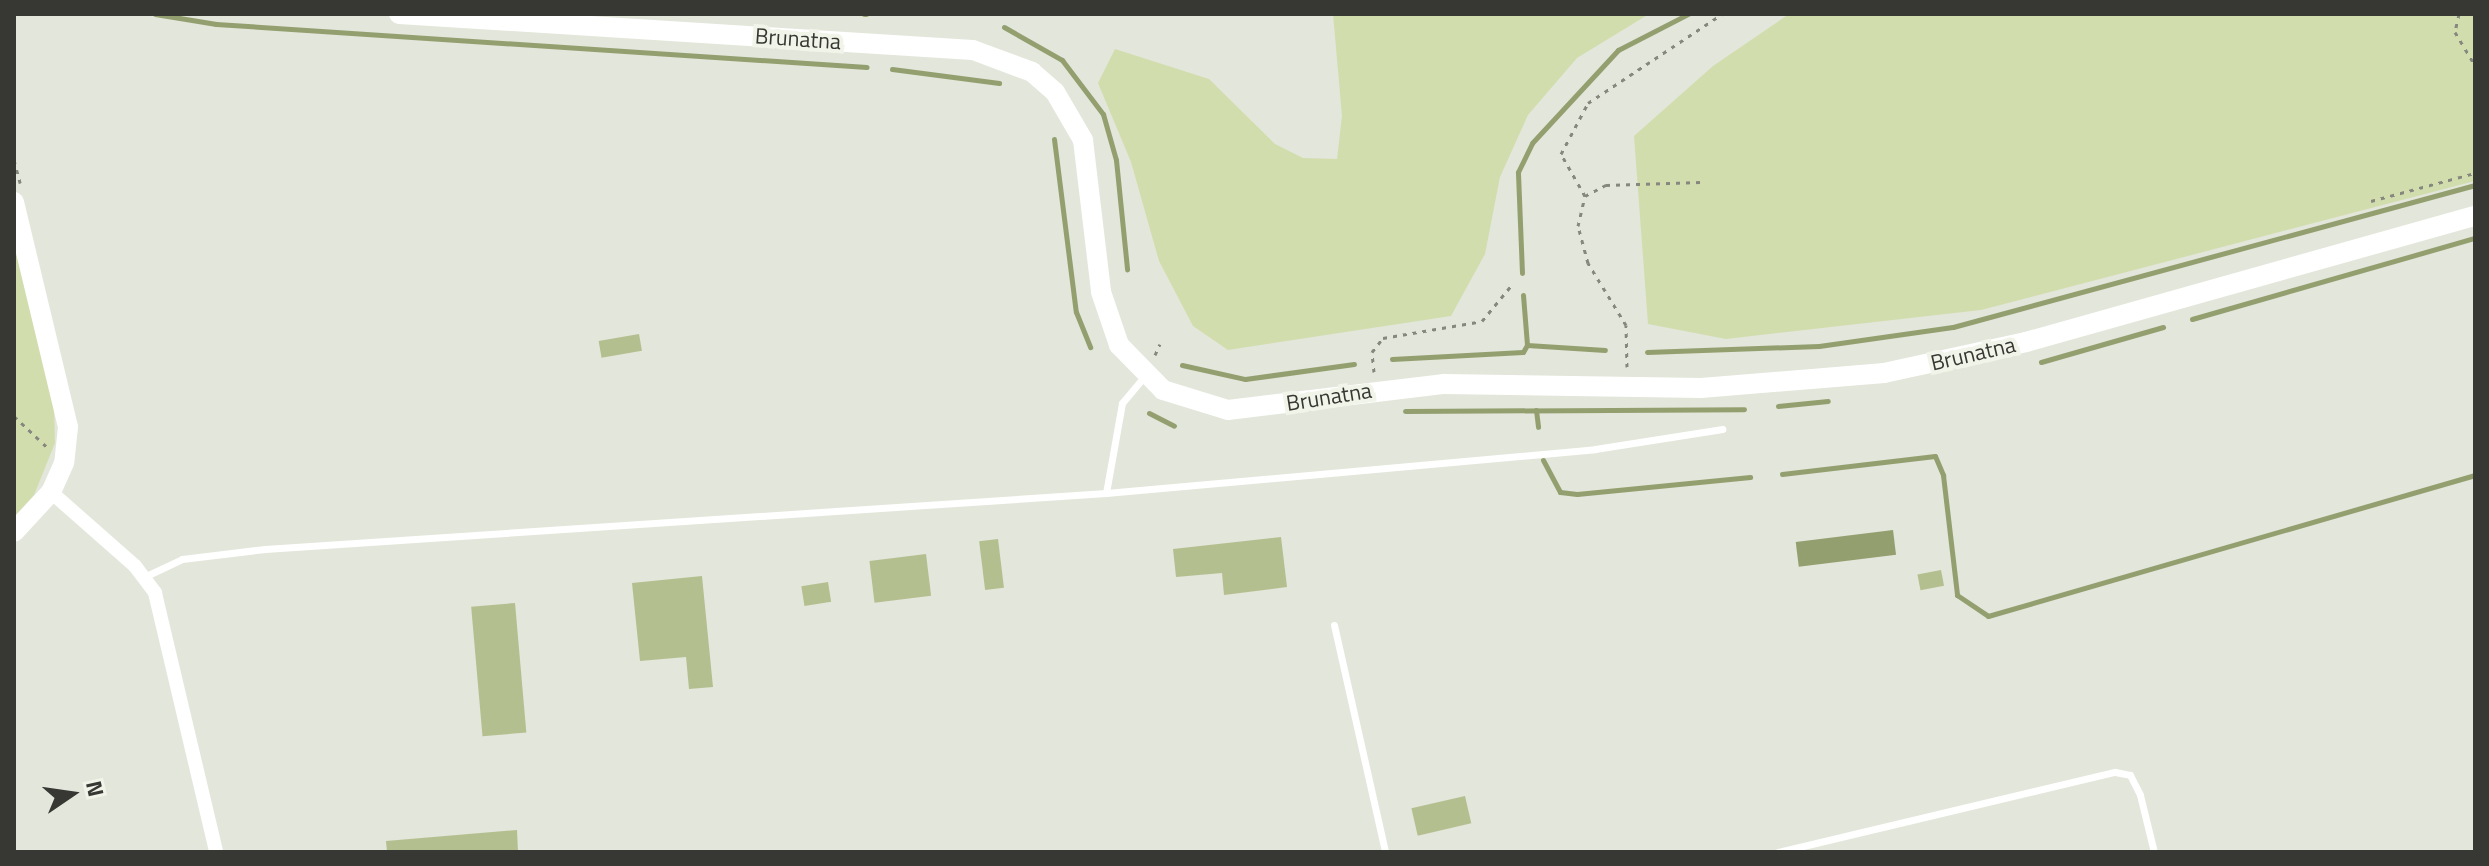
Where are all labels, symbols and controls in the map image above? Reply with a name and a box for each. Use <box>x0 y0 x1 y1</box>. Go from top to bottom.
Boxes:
street label: Brunatna <box>754 23 842 55</box>
street label: Brunatna <box>1928 331 2018 377</box>
street label: Brunatna <box>1284 377 1374 417</box>
north arrow <box>32 754 112 834</box>
text: N <box>77 777 114 800</box>

